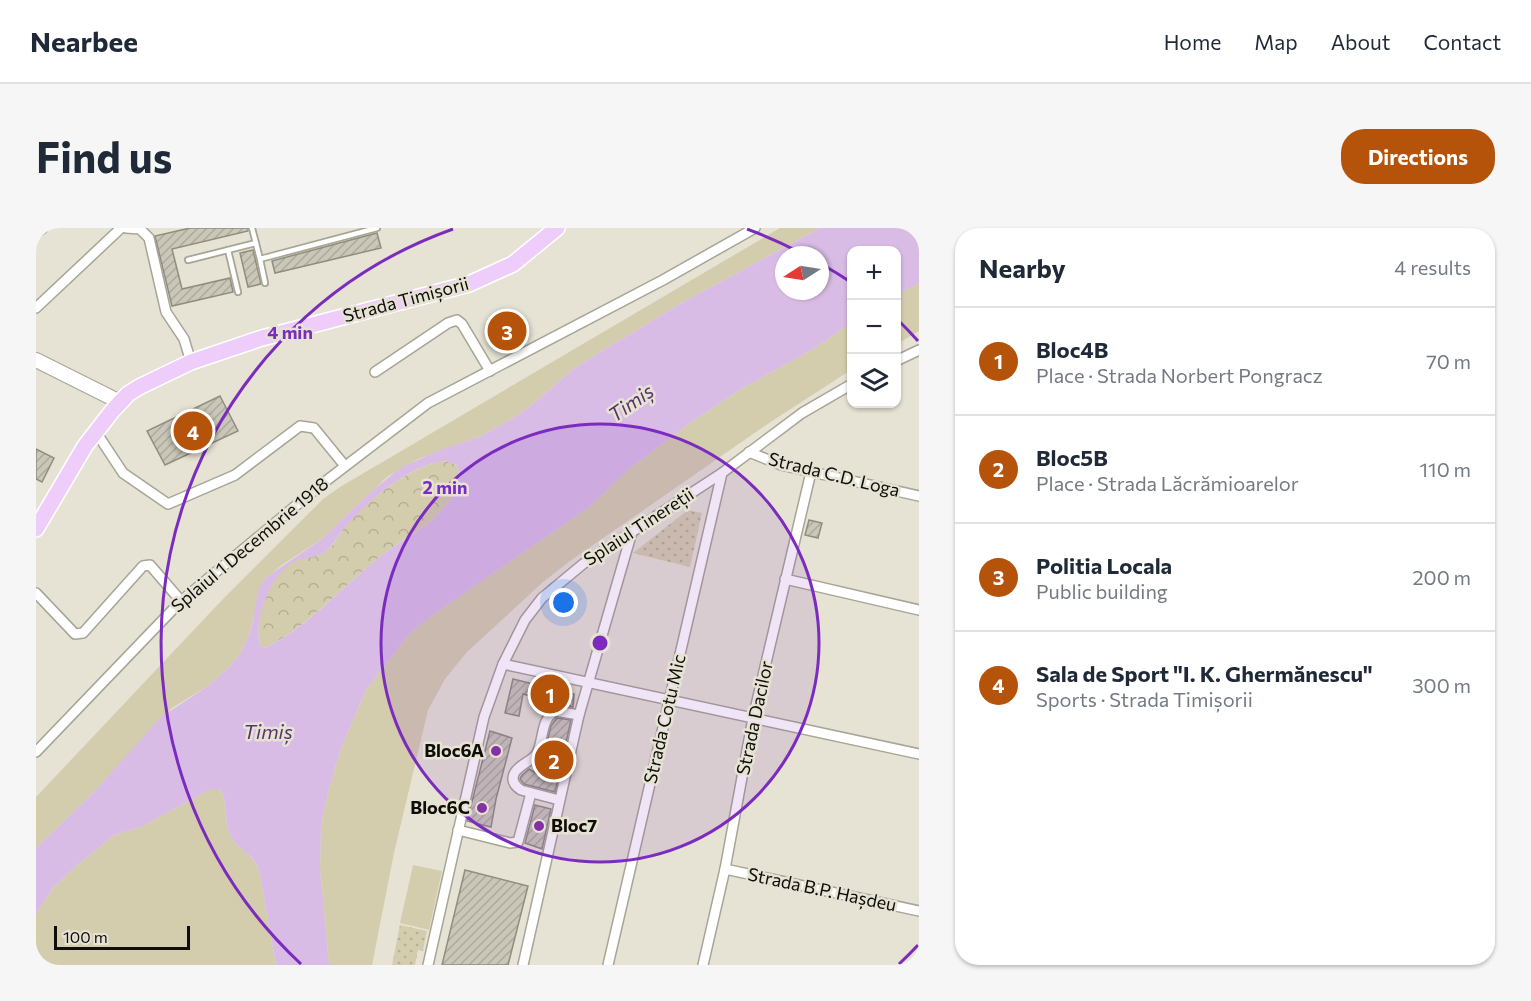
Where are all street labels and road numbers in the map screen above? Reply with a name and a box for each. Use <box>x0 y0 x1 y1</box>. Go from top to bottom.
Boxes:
street label: Strada Timișorii <box>340 272 471 327</box>
street label: Strada C.D. Loga <box>766 447 902 501</box>
street label: Splaiul 1 Decembrie 1918 <box>166 472 333 616</box>
street label: Splaiul Tinereții <box>579 482 698 571</box>
street label: Strada Cotu Mic <box>638 652 690 786</box>
street label: Strada Dacilor <box>731 659 777 777</box>
street label: Strada B.P. Hașdeu <box>746 863 899 917</box>

